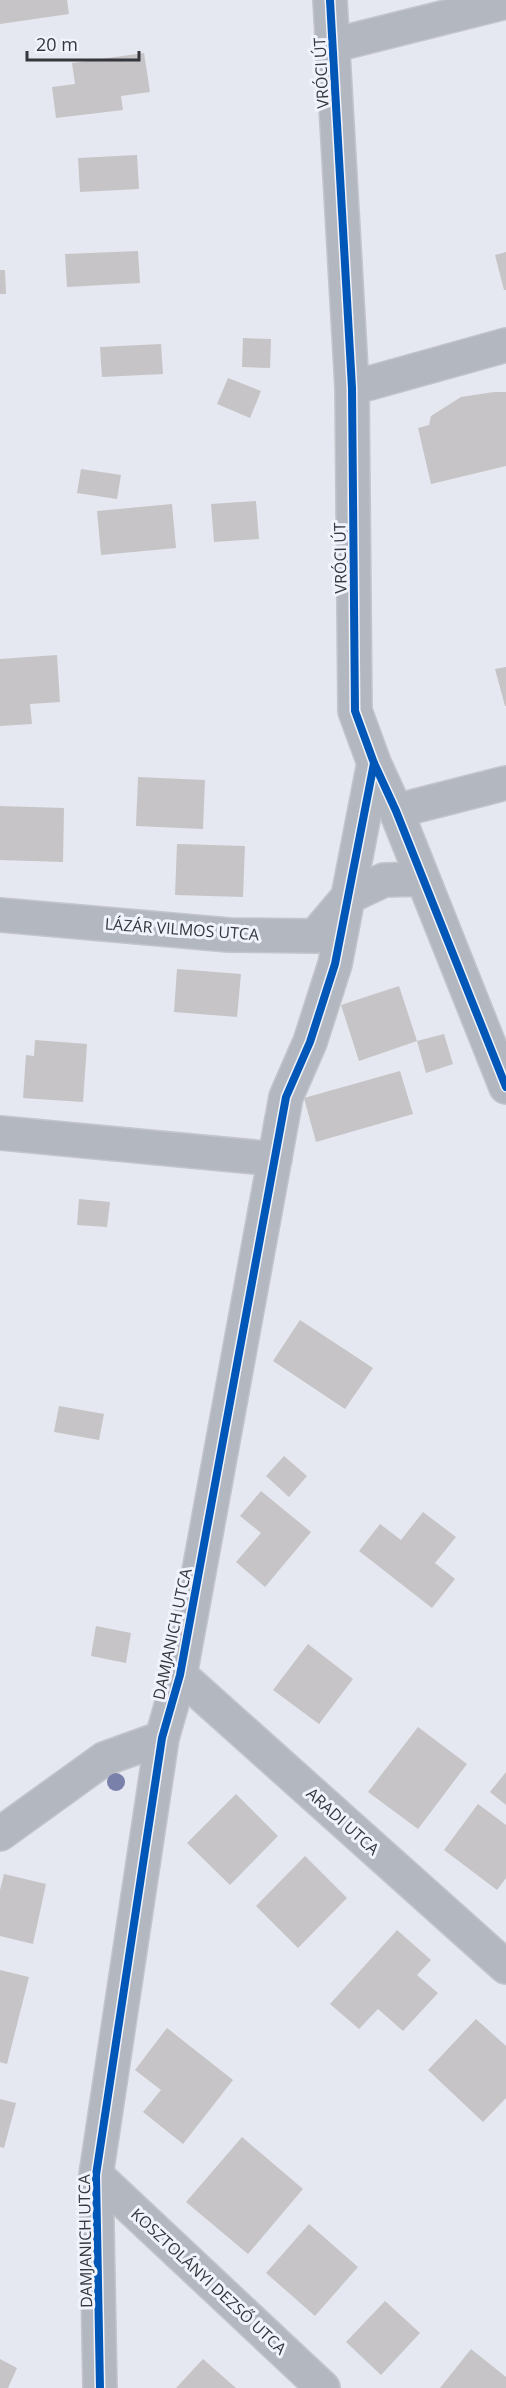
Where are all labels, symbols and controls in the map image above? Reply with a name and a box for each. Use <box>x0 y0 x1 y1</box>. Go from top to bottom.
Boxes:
scale bar <box>27 24 140 62</box>
text: 20 m <box>36 32 78 56</box>
street label: VRÓCI ÚT <box>308 37 334 109</box>
street label: VRÓCI ÚT <box>328 522 352 594</box>
street label: LÁZÁR VILMOS UTCA <box>104 913 261 945</box>
street label: DAMJANICH UTCA <box>147 1565 197 1702</box>
street label: ARADI UTCA <box>302 1782 385 1860</box>
street label: DAMJANICH UTCA <box>73 2173 97 2308</box>
street label: KOSZTOLÁNYI DEZSŐ UTCA <box>126 2203 292 2360</box>

